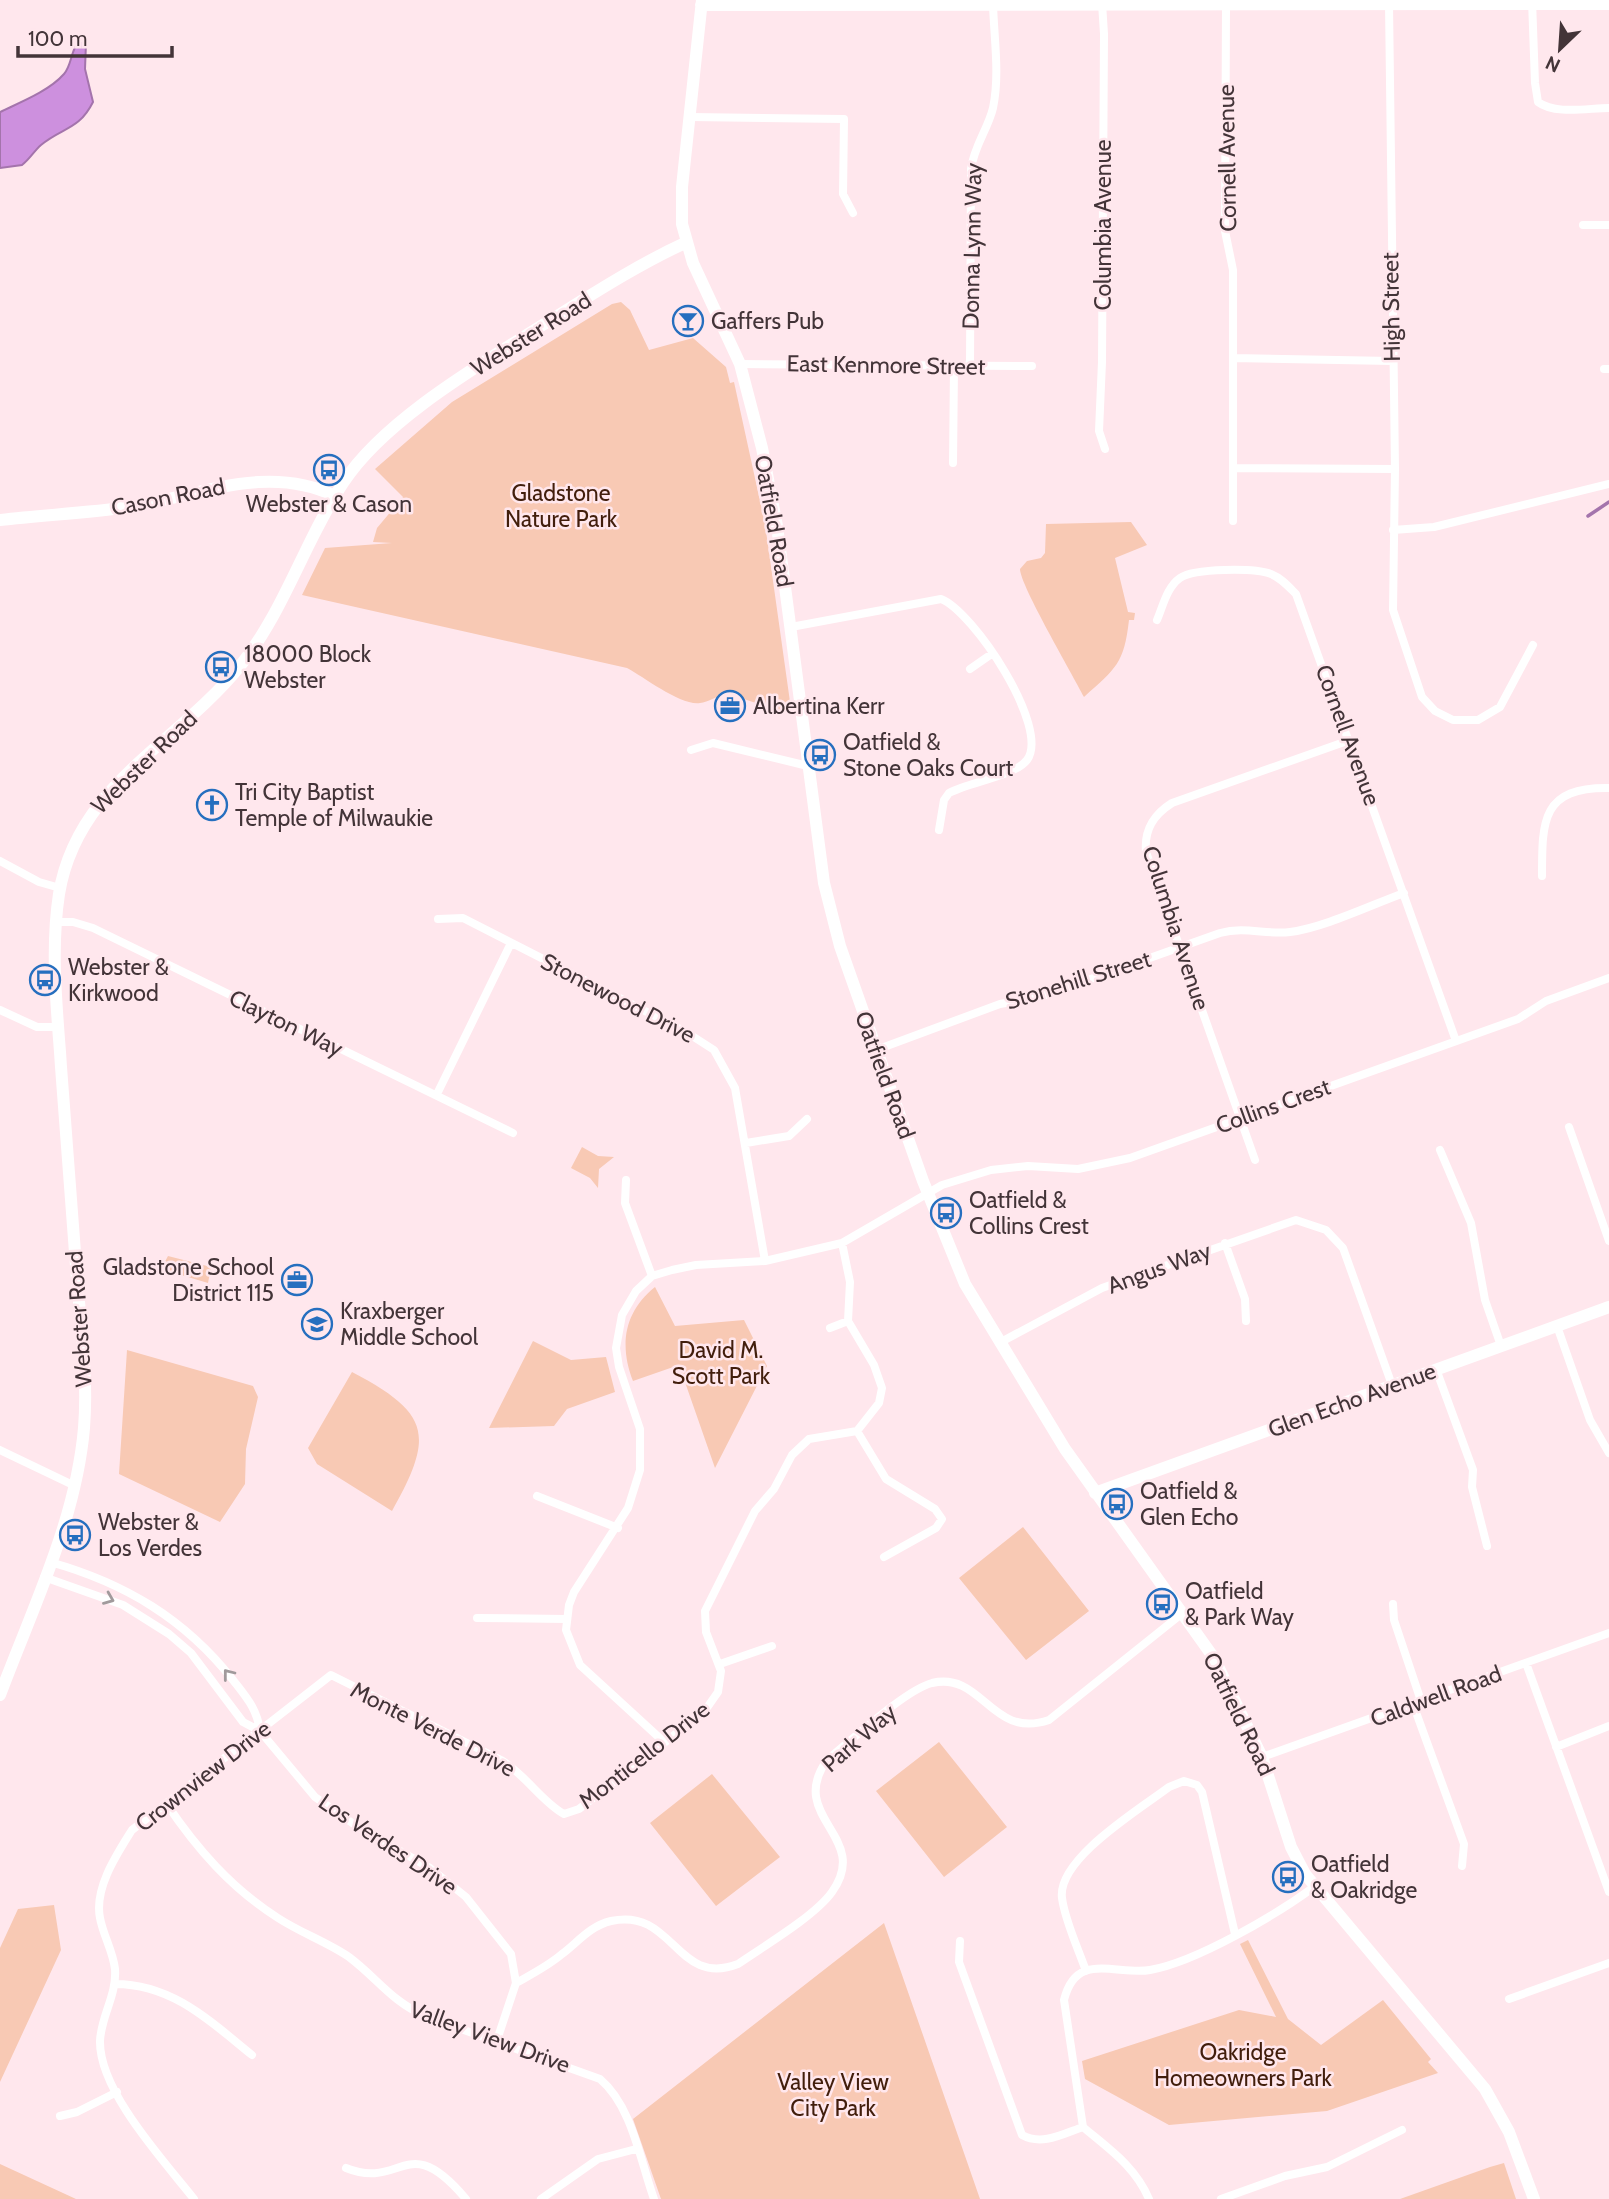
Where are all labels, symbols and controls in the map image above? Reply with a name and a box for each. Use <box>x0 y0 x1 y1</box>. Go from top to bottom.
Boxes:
scale bar <box>18 14 172 58</box>
north arrow <box>1525 14 1595 84</box>
text: 100 m <box>28 26 87 51</box>
text: N <box>1542 51 1564 77</box>
street label: Cornell Avenue <box>1212 84 1242 232</box>
street label: Columbia Avenue <box>1089 139 1117 310</box>
street label: Donna Lynn Way <box>957 162 987 329</box>
street label: High Street <box>1376 252 1406 362</box>
street label: Webster Road <box>466 286 596 382</box>
bar icon: Gaffers Pub <box>671 304 705 338</box>
place label: Gaffers Pub <box>711 307 824 335</box>
street label: East Kenmore Street <box>786 349 986 381</box>
bus stop icon: Webster & Cason <box>312 453 346 487</box>
street label: Oatfield Road <box>749 453 799 589</box>
street label: Cason Road <box>109 472 227 522</box>
park label: Gladstone Nature Park <box>505 479 618 533</box>
place label: Webster & Cason <box>246 490 412 518</box>
place label: 18000 Block Webster <box>244 640 372 694</box>
bus stop icon: 18000 Block Webster <box>204 650 238 684</box>
street label: Cornell Avenue <box>1310 661 1386 809</box>
office icon: Albertina Kerr <box>713 689 747 723</box>
place label: Albertina Kerr <box>753 692 885 720</box>
street label: Webster Road <box>85 704 203 820</box>
place label: Oatfield & Stone Oaks Court <box>843 728 1014 782</box>
bus stop icon: Oatfield & Stone Oaks Court <box>803 738 837 772</box>
place label: Tri City Baptist Temple of Milwaukie <box>235 778 433 832</box>
church icon: Tri City Baptist Temple of Milwaukie <box>195 788 229 822</box>
street label: Columbia Avenue <box>1136 842 1216 1014</box>
street label: Stonehill Street <box>1002 945 1154 1015</box>
street label: Stonewood Drive <box>536 947 700 1049</box>
place label: Webster & Kirkwood <box>68 953 169 1007</box>
bus stop icon: Webster & Kirkwood <box>28 963 62 997</box>
street label: Clayton Way <box>225 983 348 1063</box>
street label: Oatfield Road <box>849 1008 921 1142</box>
street label: Collins Crest <box>1212 1072 1334 1140</box>
place label: Oatfield & Collins Crest <box>969 1186 1089 1240</box>
bus stop icon: Oatfield & Collins Crest <box>929 1196 963 1230</box>
street label: Angus Way <box>1103 1236 1215 1300</box>
street label: Webster Road <box>60 1250 98 1388</box>
place label: Gladstone School District 115 <box>103 1253 275 1307</box>
office icon: Gladstone School District 115 <box>280 1263 314 1297</box>
place label: Kraxberger Middle School <box>340 1297 479 1351</box>
school or university icon: Kraxberger Middle School <box>300 1307 334 1341</box>
park label: David M. Scott Park <box>672 1336 771 1390</box>
street label: Glen Echo Avenue <box>1264 1357 1440 1443</box>
place label: Oatfield & Glen Echo <box>1140 1477 1238 1531</box>
bus stop icon: Oatfield & Glen Echo <box>1100 1487 1134 1521</box>
place label: Webster & Los Verdes <box>98 1508 202 1562</box>
bus stop icon: Webster & Los Verdes <box>58 1518 92 1552</box>
place label: Oatfield & Park Way <box>1185 1577 1294 1631</box>
bus stop icon: Oatfield & Park Way <box>1145 1587 1179 1621</box>
one-way arrow <box>102 1591 114 1605</box>
street label: Oatfield Road <box>1197 1648 1281 1780</box>
street label: Caldwell Road <box>1367 1659 1505 1733</box>
one-way arrow <box>223 1669 236 1681</box>
street label: Monte Verde Drive <box>346 1675 520 1783</box>
street label: Monticello Drive <box>573 1695 715 1815</box>
street label: Park Way <box>816 1698 902 1778</box>
street label: Crownview Drive <box>130 1714 276 1838</box>
street label: Los Verdes Drive <box>313 1787 463 1901</box>
place label: Oatfield & Oakridge <box>1311 1850 1417 1904</box>
bus stop icon: Oatfield & Oakridge <box>1271 1860 1305 1894</box>
street label: Valley View Drive <box>406 1995 574 2079</box>
park label: Oakridge Homeowners Park <box>1154 2038 1333 2092</box>
park label: Valley View City Park <box>777 2068 889 2122</box>

